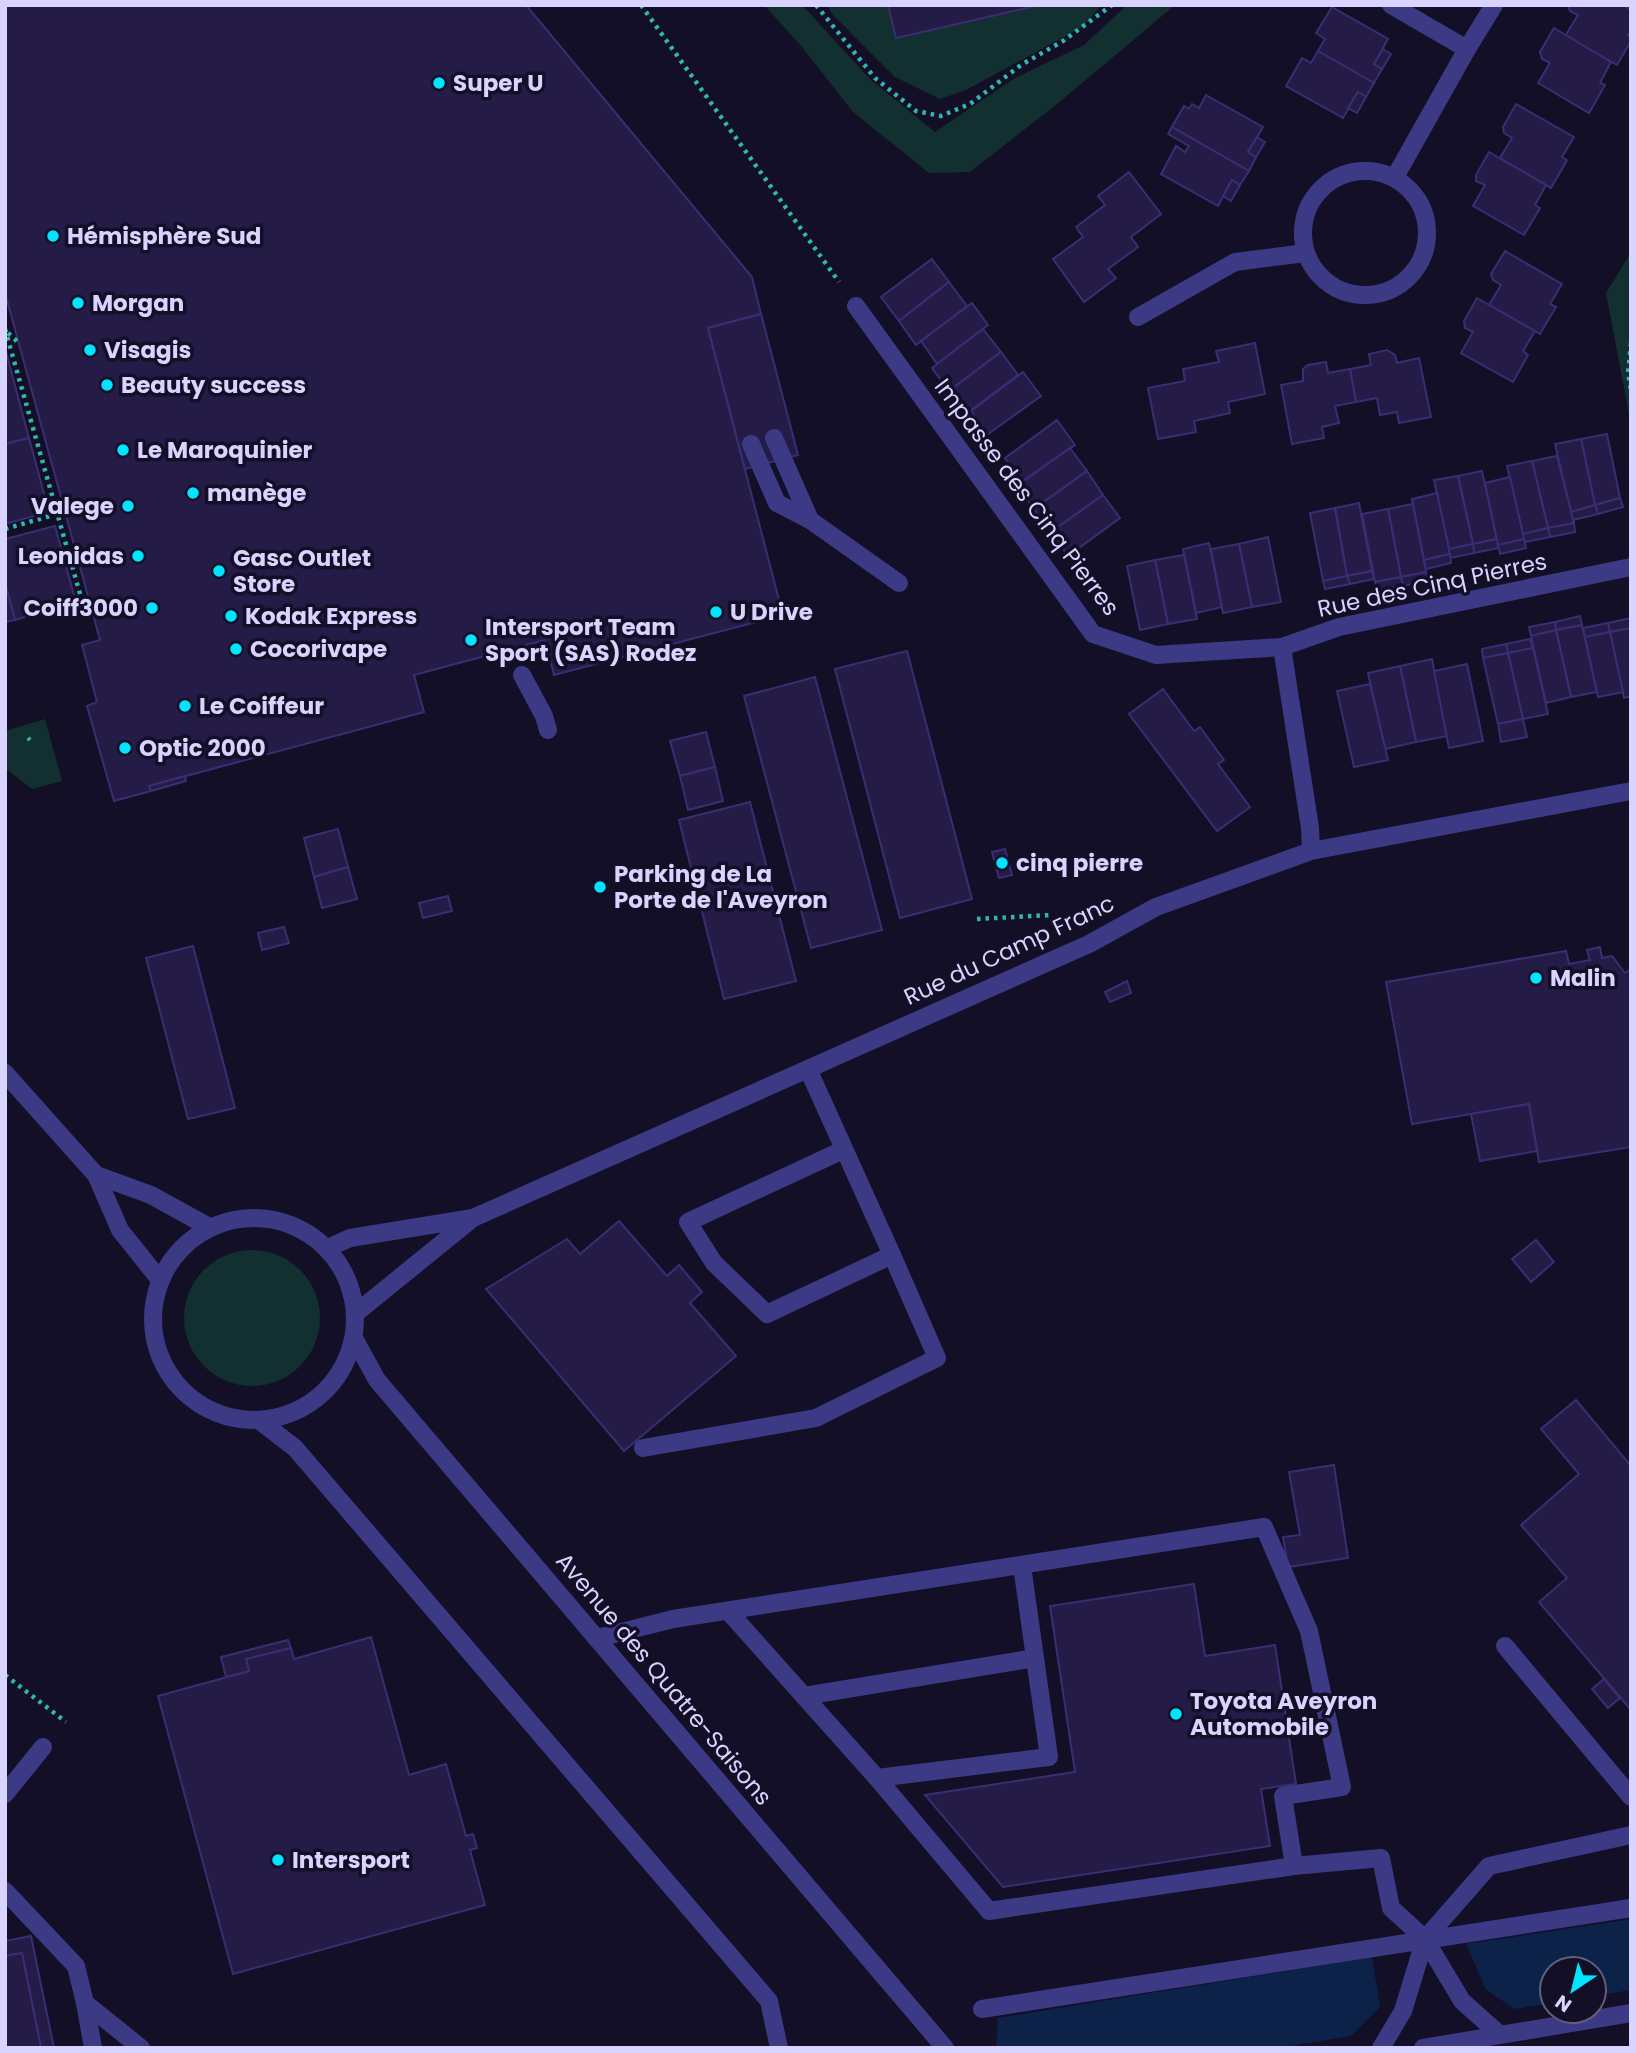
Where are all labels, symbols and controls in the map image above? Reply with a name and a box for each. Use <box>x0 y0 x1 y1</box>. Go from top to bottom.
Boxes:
place label: Super U <box>453 67 543 99</box>
marker: Super U <box>431 75 447 91</box>
place label: Hémisphère Sud <box>67 220 261 252</box>
marker: Hémisphère Sud <box>45 228 61 244</box>
place label: Morgan <box>92 287 184 319</box>
marker: Morgan <box>70 295 86 311</box>
place label: Visagis <box>104 334 191 366</box>
marker: Visagis <box>82 342 98 358</box>
place label: Beauty success <box>121 369 306 401</box>
street label: Impasse des Cinq Pierres <box>927 372 1127 622</box>
marker: Beauty success <box>99 377 115 393</box>
place label: Le Maroquinier <box>137 434 313 466</box>
marker: Le Maroquinier <box>115 442 131 458</box>
place label: manège <box>207 477 306 509</box>
marker: manège <box>185 485 201 501</box>
place label: Valege <box>31 490 114 522</box>
marker: Valege <box>120 498 136 514</box>
place label: Leonidas <box>18 540 124 572</box>
place label: Gasc Outlet Store <box>233 542 371 600</box>
street label: Rue des Cinq Pierres <box>1314 545 1550 625</box>
marker: Leonidas <box>130 548 146 564</box>
marker: Gasc Outlet Store <box>211 563 227 579</box>
place label: Coiff3000 <box>24 592 138 624</box>
place label: U Drive <box>730 596 813 628</box>
marker: Coiff3000 <box>144 600 160 616</box>
place label: Kodak Express <box>245 600 417 632</box>
marker: U Drive <box>708 604 724 620</box>
marker: Kodak Express <box>223 608 239 624</box>
place label: Intersport Team Sport (SAS) Rodez <box>485 611 696 669</box>
marker: Intersport Team Sport (SAS) Rodez <box>463 632 479 648</box>
place label: Cocorivape <box>250 633 387 665</box>
marker: Cocorivape <box>228 641 244 657</box>
place label: Le Coiffeur <box>199 690 324 722</box>
marker: Le Coiffeur <box>177 698 193 714</box>
place label: Optic 2000 <box>139 732 266 764</box>
marker: Optic 2000 <box>117 740 133 756</box>
place label: cinq pierre <box>1016 847 1143 879</box>
marker: cinq pierre <box>994 855 1010 871</box>
place label: Parking de La Porte de l'Aveyron <box>614 858 828 916</box>
marker: Parking de La Porte de l'Aveyron <box>592 879 608 895</box>
street label: Rue du Camp Franc <box>899 887 1119 1013</box>
place label: Malin <box>1550 962 1616 994</box>
marker: Malin <box>1528 970 1544 986</box>
street label: Avenue des Quatre-Saisons <box>549 1546 779 1812</box>
place label: Toyota Aveyron Automobile <box>1190 1685 1377 1743</box>
marker: Toyota Aveyron Automobile <box>1168 1706 1184 1722</box>
place label: Intersport <box>292 1844 410 1876</box>
marker: Intersport <box>270 1852 286 1868</box>
north arrow <box>1538 1955 1608 2025</box>
text: N <box>1550 1988 1577 2019</box>

